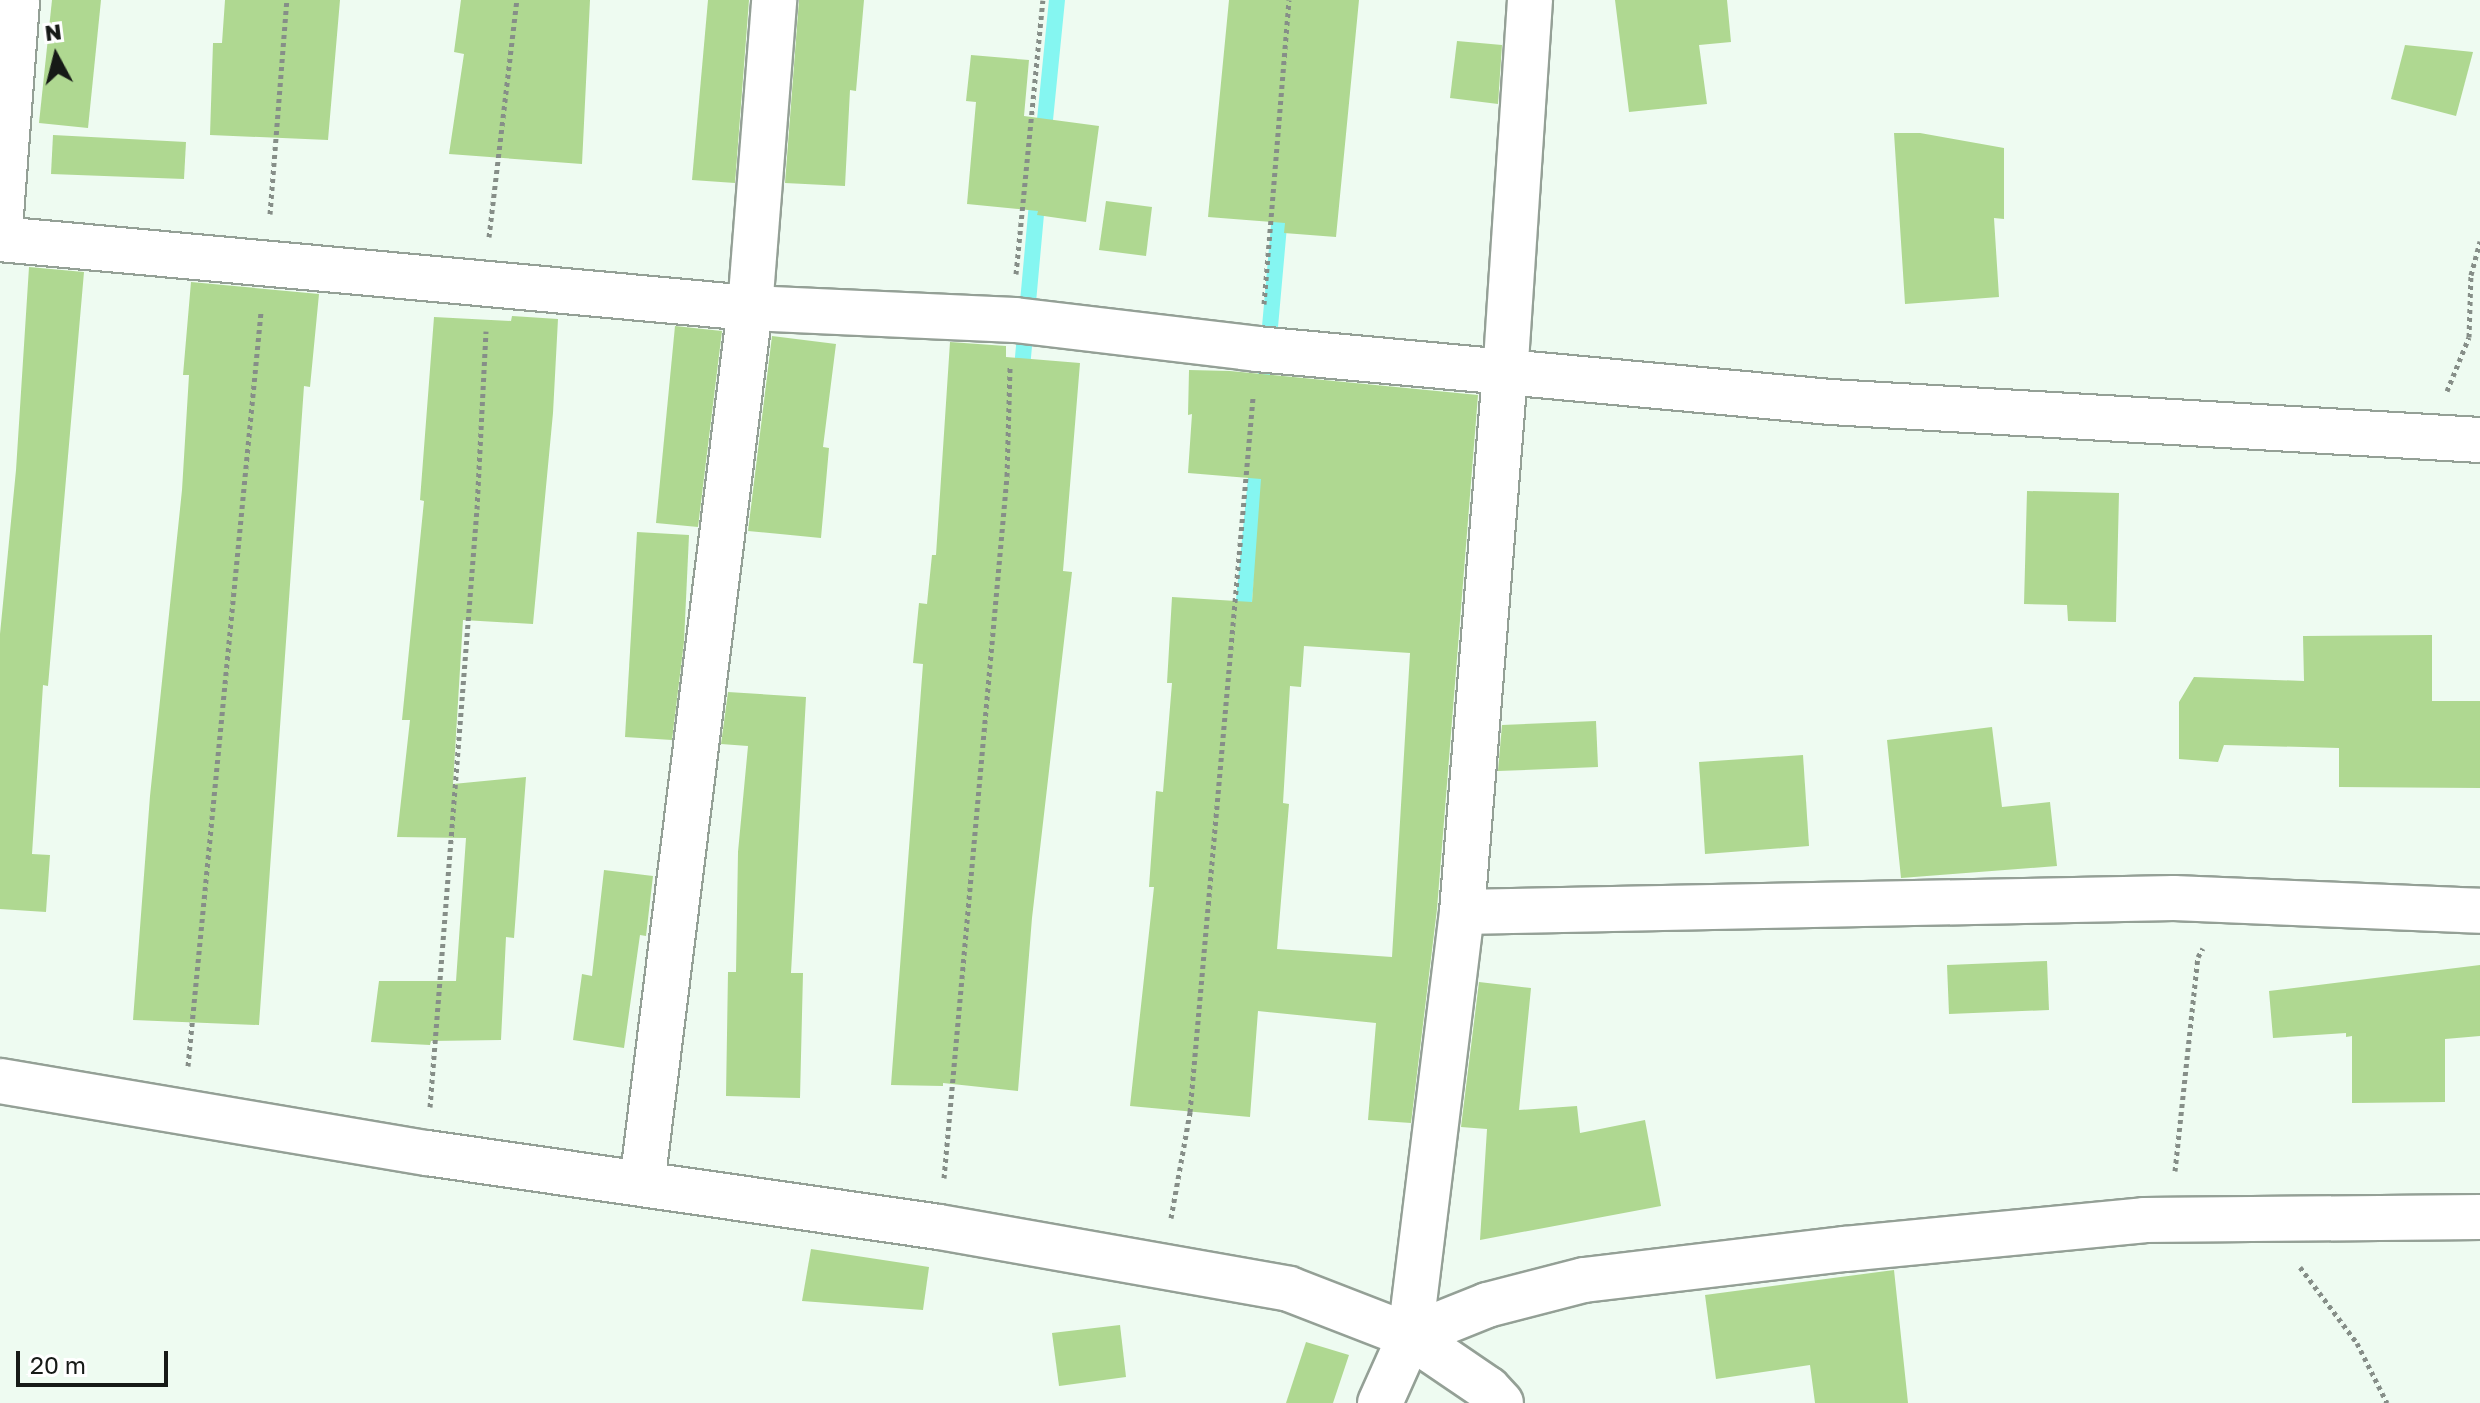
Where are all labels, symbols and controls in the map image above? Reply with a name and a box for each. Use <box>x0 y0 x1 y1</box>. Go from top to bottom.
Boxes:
north arrow <box>16 16 96 96</box>
text: N <box>43 17 63 46</box>
scale bar <box>20 1335 172 1385</box>
text: 20 m <box>30 1350 86 1379</box>

